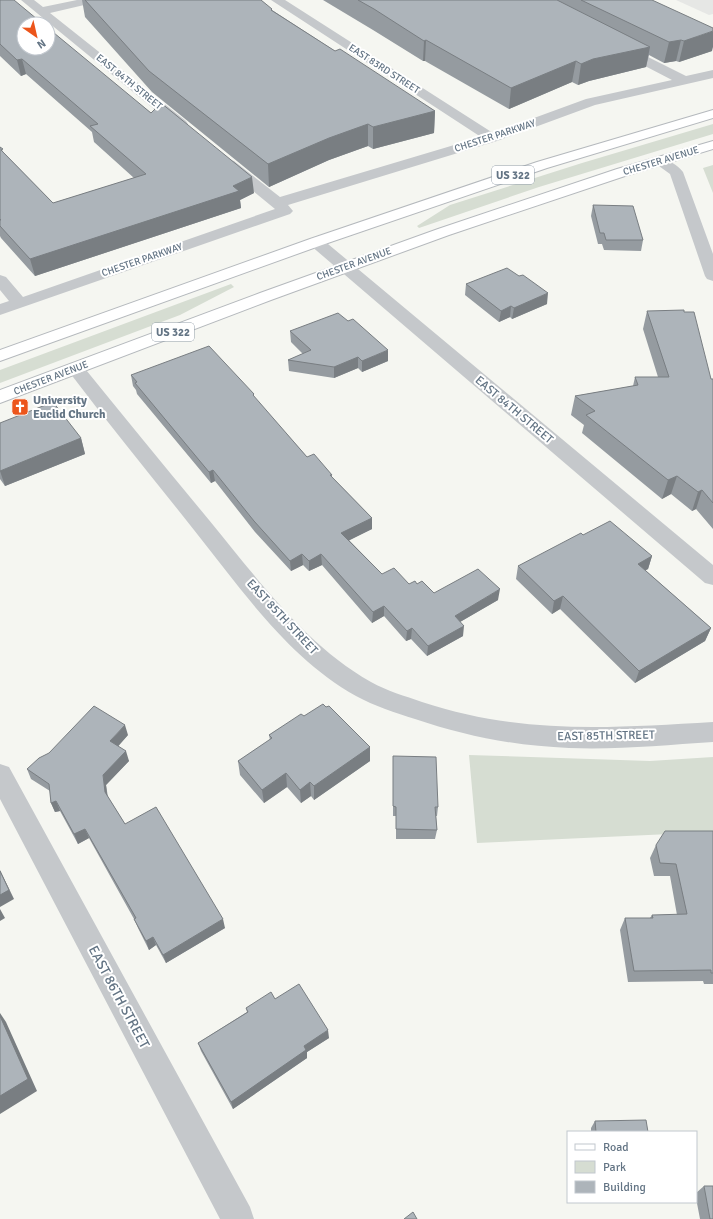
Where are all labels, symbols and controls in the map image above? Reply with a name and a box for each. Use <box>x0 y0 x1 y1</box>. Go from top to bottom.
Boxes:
north arrow <box>16 16 56 56</box>
text: N <box>35 36 48 51</box>
street label: EAST 83RD STREET <box>346 42 422 96</box>
street label: EAST 84TH STREET <box>94 52 164 112</box>
street label: CHESTER PARKWAY <box>453 117 537 155</box>
street label: CHESTER AVENUE <box>622 144 701 178</box>
road number: US 322 <box>492 166 534 184</box>
street label: CHESTER PARKWAY <box>100 241 184 279</box>
street label: CHESTER AVENUE <box>315 245 393 283</box>
road number: US 322 <box>152 323 194 341</box>
street label: CHESTER AVENUE <box>12 358 90 398</box>
street label: EAST 84TH STREET <box>472 373 556 447</box>
place label: University Euclid Church <box>33 393 106 422</box>
church icon: University Euclid Church <box>10 397 30 417</box>
street label: EAST 85TH STREET <box>243 576 321 658</box>
street label: EAST 85TH STREET <box>557 728 655 744</box>
street label: EAST 86TH STREET <box>85 943 153 1051</box>
legend <box>567 1131 697 1203</box>
text: Road <box>603 1140 629 1155</box>
text: Park <box>603 1160 626 1175</box>
text: Building <box>603 1180 646 1195</box>

